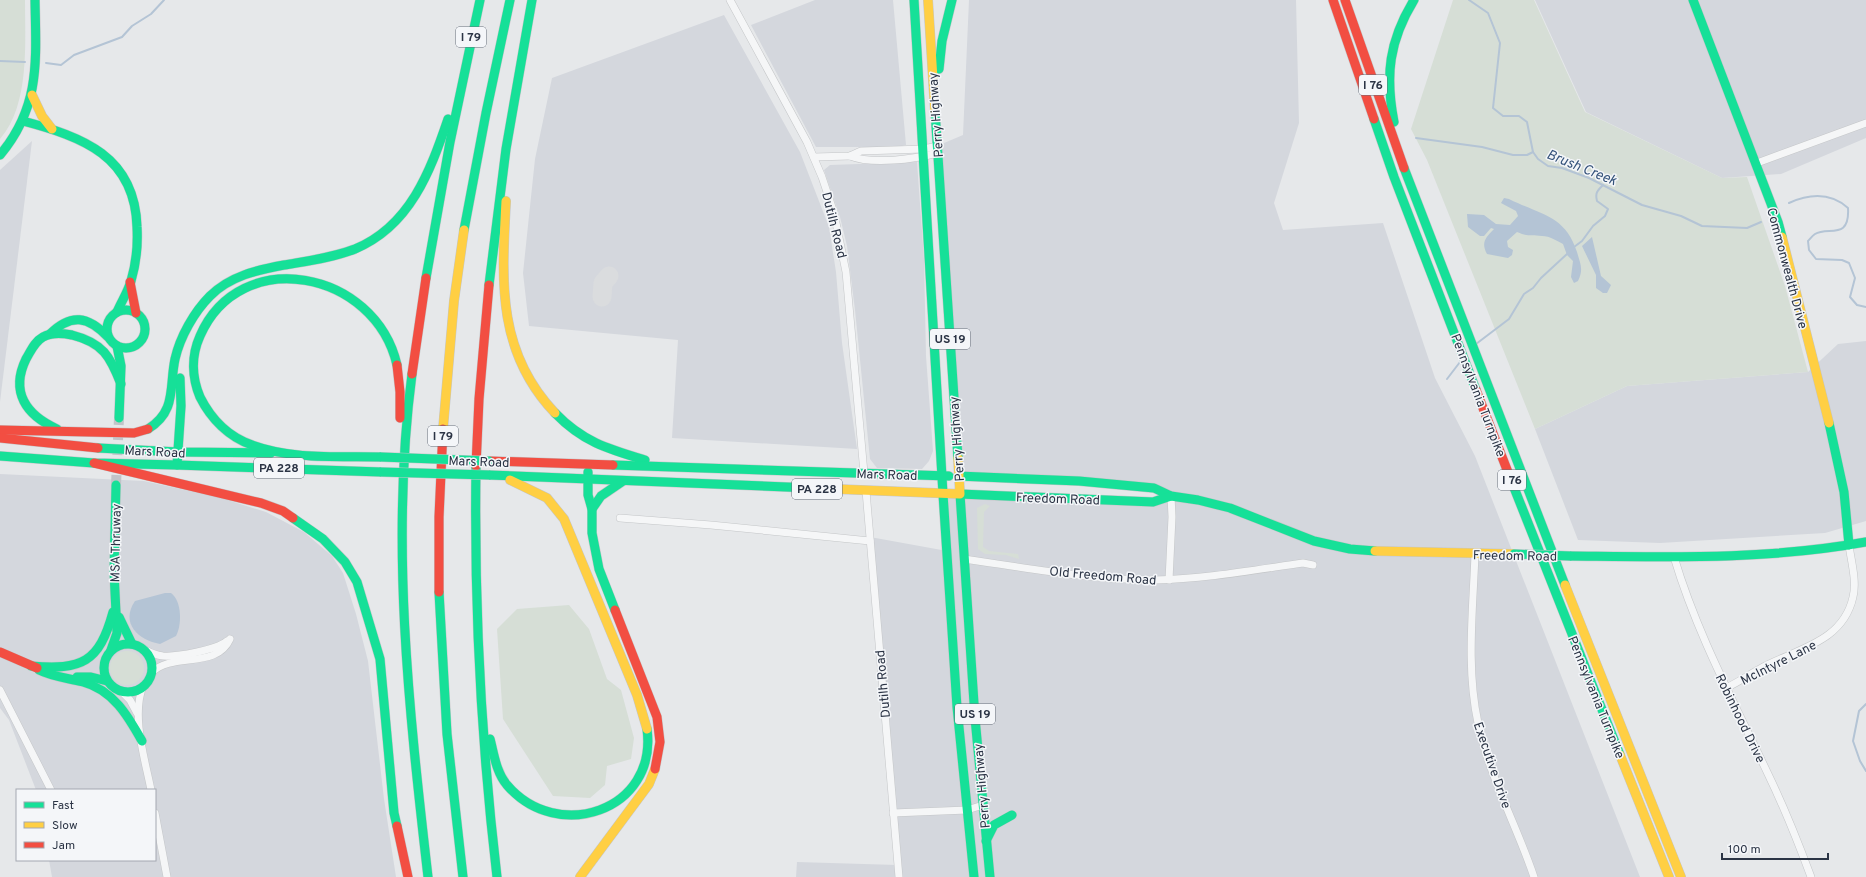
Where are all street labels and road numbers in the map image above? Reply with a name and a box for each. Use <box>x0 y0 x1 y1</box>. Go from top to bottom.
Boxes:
road number: I 79 <box>456 27 486 47</box>
street label: Perry Highway <box>926 72 948 158</box>
road number: I 76 <box>1359 75 1387 95</box>
street label: Dutilh Road <box>817 191 849 260</box>
street label: Commonwealth Drive <box>1762 206 1810 331</box>
road number: US 19 <box>930 329 970 349</box>
street label: Pennsylvania Turnpike <box>1446 332 1508 460</box>
street label: Perry Highway <box>947 396 969 482</box>
road number: I 79 <box>428 426 458 446</box>
street label: Mars Road <box>124 443 186 463</box>
street label: Mars Road <box>448 454 510 472</box>
road number: PA 228 <box>254 458 304 478</box>
street label: Mars Road <box>856 467 918 485</box>
road number: I 76 <box>1498 470 1526 490</box>
road number: PA 228 <box>792 479 842 499</box>
street label: Freedom Road <box>1016 491 1100 509</box>
street label: MSA Thruway <box>108 503 126 583</box>
street label: Freedom Road <box>1473 548 1557 566</box>
street label: Old Freedom Road <box>1049 564 1157 590</box>
street label: Pennsylvania Turnpike <box>1563 634 1627 761</box>
street label: McIntyre Lane <box>1738 638 1820 690</box>
street label: Dutilh Road <box>873 649 895 718</box>
street label: Robinhood Drive <box>1711 672 1768 766</box>
road number: US 19 <box>955 704 995 724</box>
street label: Executive Drive <box>1469 720 1513 811</box>
street label: Perry Highway <box>971 743 995 829</box>

